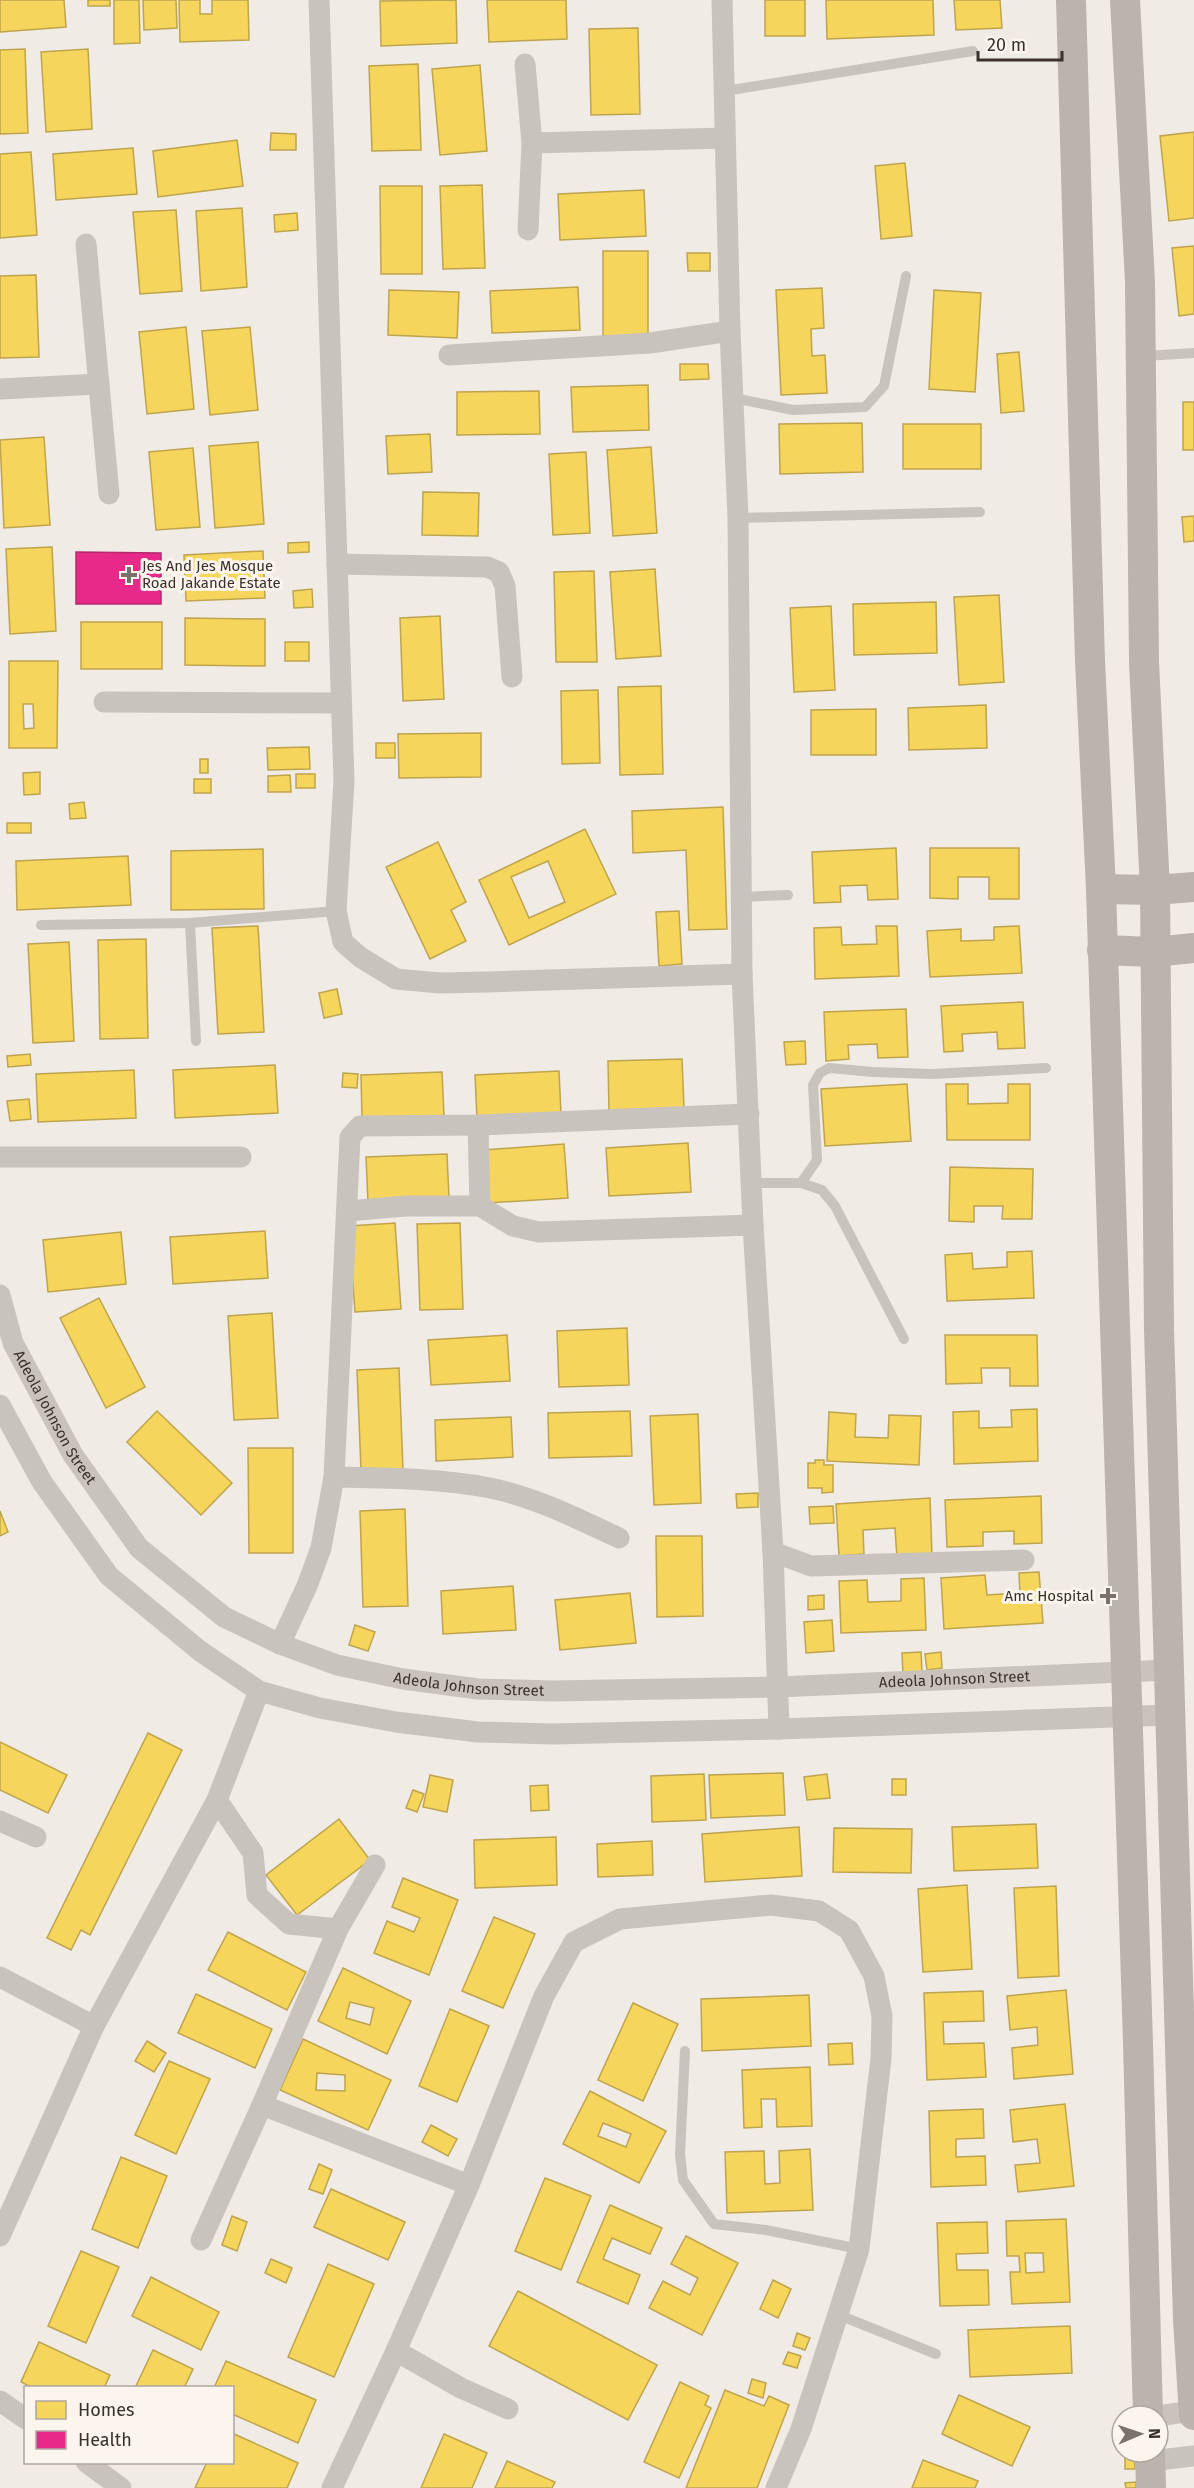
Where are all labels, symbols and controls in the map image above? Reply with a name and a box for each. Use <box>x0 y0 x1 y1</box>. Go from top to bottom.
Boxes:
scale bar <box>978 24 1062 62</box>
text: 20 m <box>987 34 1026 56</box>
place label: Jes And Jes Mosque Road Jakande Estate <box>142 557 281 592</box>
marker: Jes And Jes Mosque Road Jakande Estate <box>120 566 138 584</box>
street label: Adeola Johnson Street <box>10 1347 100 1488</box>
place label: Amc Hospital <box>1005 1587 1095 1605</box>
marker: Amc Hospital <box>1099 1587 1117 1605</box>
street label: Adeola Johnson Street <box>878 1667 1031 1692</box>
street label: Adeola Johnson Street <box>392 1668 545 1700</box>
legend <box>24 2386 234 2464</box>
text: Homes <box>78 2399 134 2421</box>
north arrow <box>1110 2404 1170 2464</box>
text: N <box>1145 2428 1164 2439</box>
text: Health <box>78 2429 132 2451</box>

